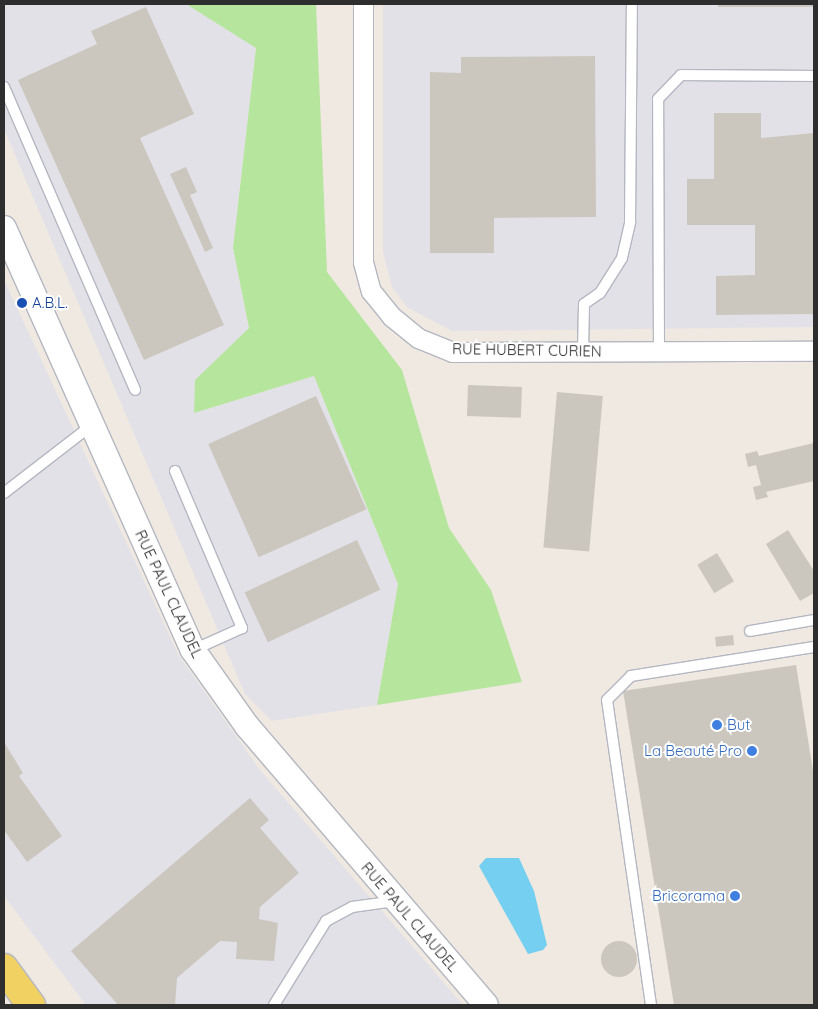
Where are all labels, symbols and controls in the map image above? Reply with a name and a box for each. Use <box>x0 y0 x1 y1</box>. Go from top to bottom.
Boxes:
place label: A.B.L. <box>32 294 68 312</box>
marker: A.B.L. <box>16 297 28 309</box>
street label: RUE HUBERT CURIEN <box>452 340 602 360</box>
street label: RUE PAUL CLAUDEL <box>131 527 207 661</box>
place label: But <box>727 716 750 734</box>
marker: But <box>711 719 723 731</box>
place label: La Beauté Pro <box>644 742 742 760</box>
marker: La Beauté Pro <box>746 745 758 757</box>
street label: RUE PAUL CLAUDEL <box>358 859 462 975</box>
place label: Bricorama <box>652 887 725 905</box>
marker: Bricorama <box>729 890 741 902</box>

